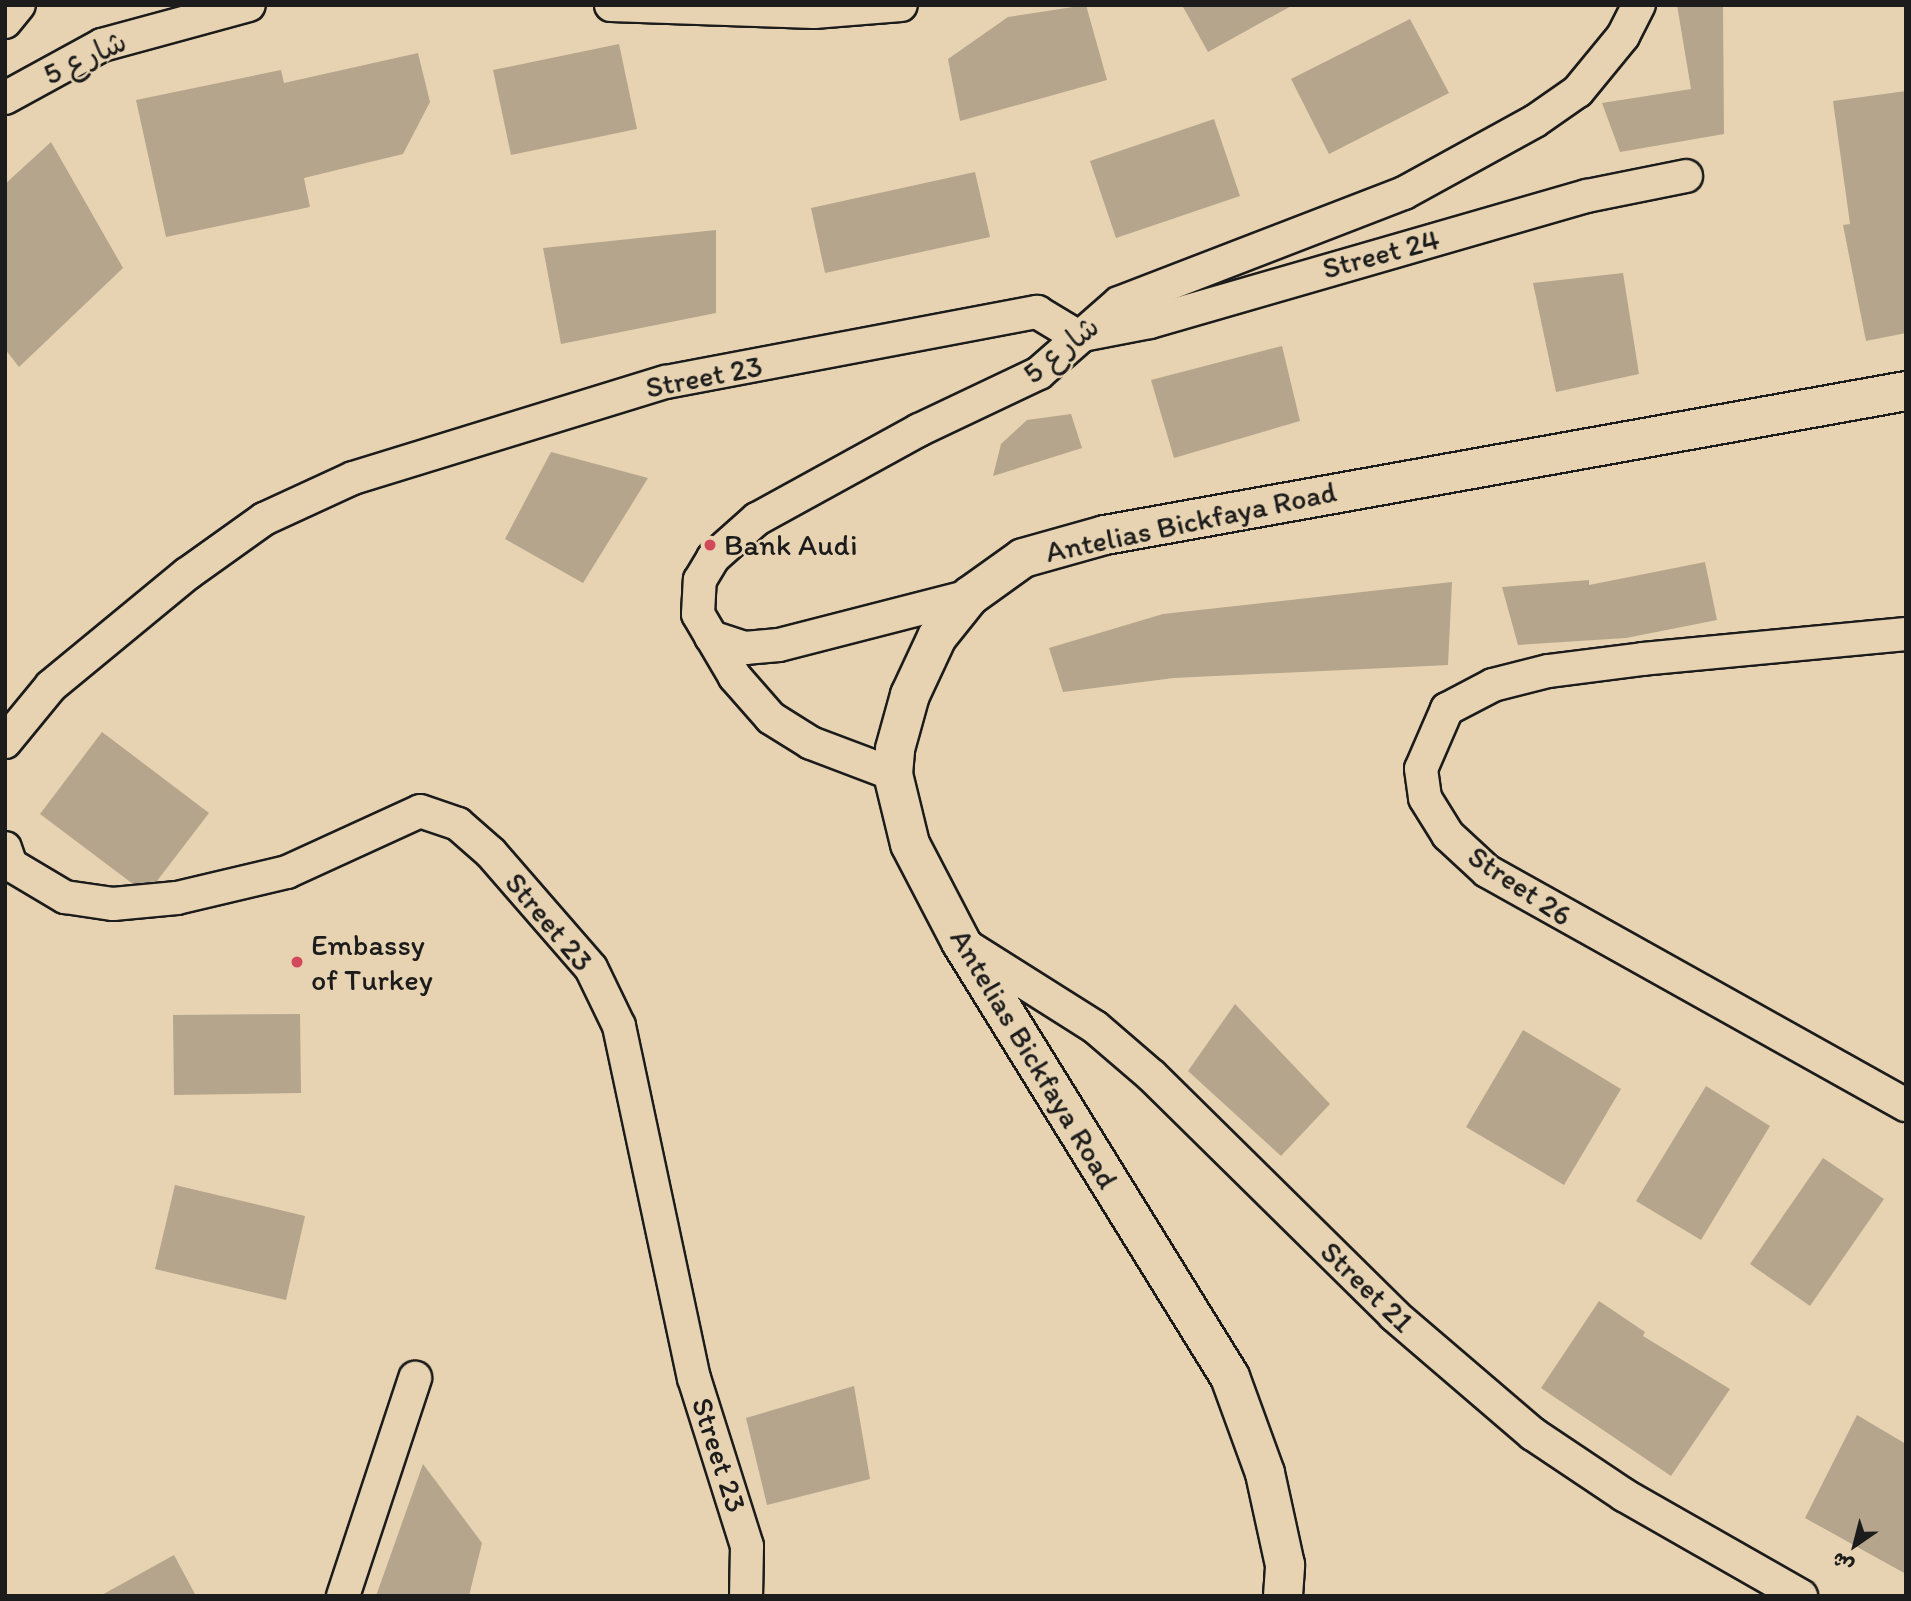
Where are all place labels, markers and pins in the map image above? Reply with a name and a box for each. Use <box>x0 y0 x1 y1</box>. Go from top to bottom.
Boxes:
place label: Bank Audi <box>724 527 858 563</box>
marker: Bank Audi <box>702 537 718 553</box>
place label: Embassy of Turkey <box>311 927 431 998</box>
marker: Embassy of Turkey <box>289 954 305 970</box>

